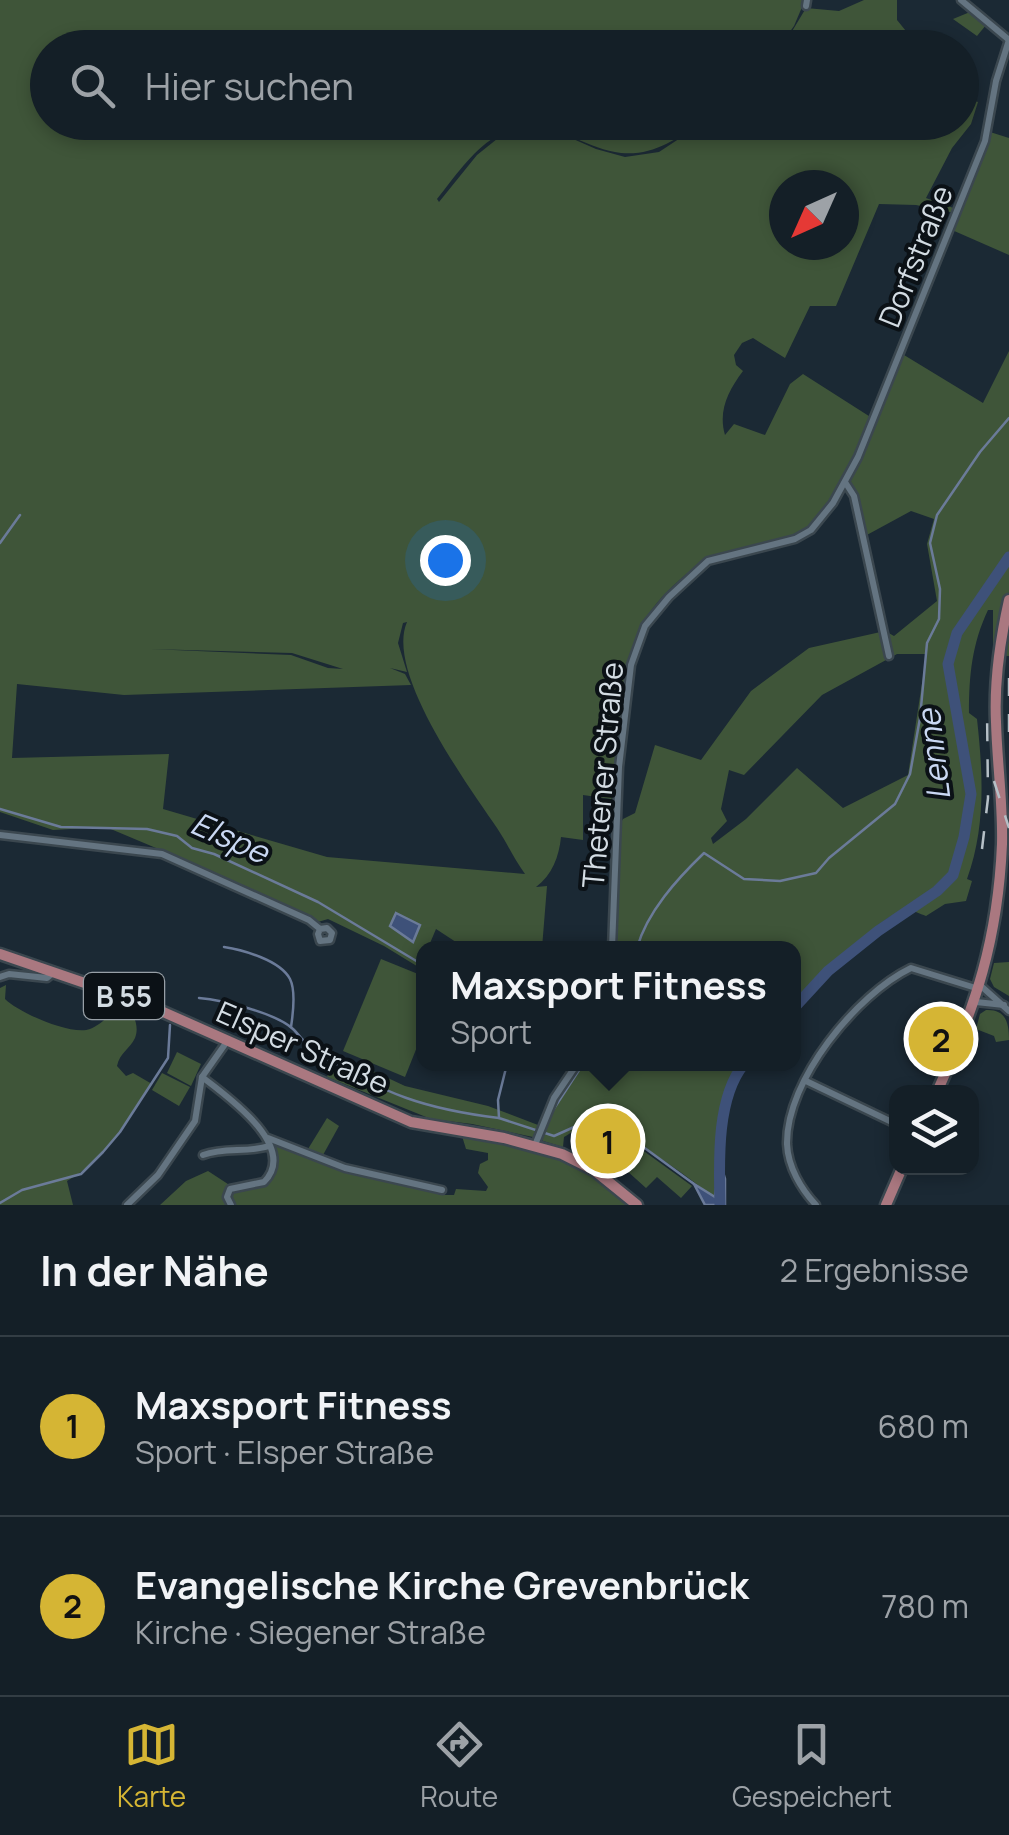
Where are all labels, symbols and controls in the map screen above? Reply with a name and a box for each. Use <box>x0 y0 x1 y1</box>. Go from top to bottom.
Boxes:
search box <box>30 30 979 140</box>
icon: search <box>65 58 120 113</box>
text: Hier suchen <box>145 59 354 111</box>
north arrow <box>769 170 859 260</box>
street label: Dorfstraße <box>868 179 962 333</box>
your location <box>420 535 471 586</box>
street label: Thetener Straße <box>572 660 632 890</box>
water label: Lenne <box>905 705 960 803</box>
water label: Elspe <box>184 801 278 874</box>
popup <box>416 941 801 1071</box>
text: Maxsport Fitness <box>450 958 767 1010</box>
road number: B 55 <box>84 973 164 1019</box>
street label: Elsper Straße <box>210 991 396 1103</box>
pin: 2 <box>908 1002 974 1076</box>
text: Sport <box>450 1010 532 1054</box>
map controls <box>889 1085 979 1175</box>
button: layers <box>889 1085 979 1175</box>
pin: 1 <box>576 1104 640 1178</box>
text: In der Nähe <box>40 1241 269 1299</box>
text: 2 Ergebnisse <box>780 1248 969 1292</box>
text: Maxsport Fitness <box>135 1378 452 1430</box>
text: 1 <box>65 1404 80 1448</box>
text: 680 m <box>878 1404 969 1448</box>
text: Sport · Elsper Straße <box>135 1430 434 1474</box>
text: Evangelische Kirche Grevenbrück <box>135 1558 749 1610</box>
text: 2 <box>63 1584 82 1628</box>
text: 780 m <box>881 1584 969 1628</box>
text: Kirche · Siegener Straße <box>135 1610 486 1654</box>
tab: Karte <box>117 1717 186 1815</box>
tab: Route <box>420 1717 498 1815</box>
tab: Gespeichert <box>732 1717 892 1815</box>

